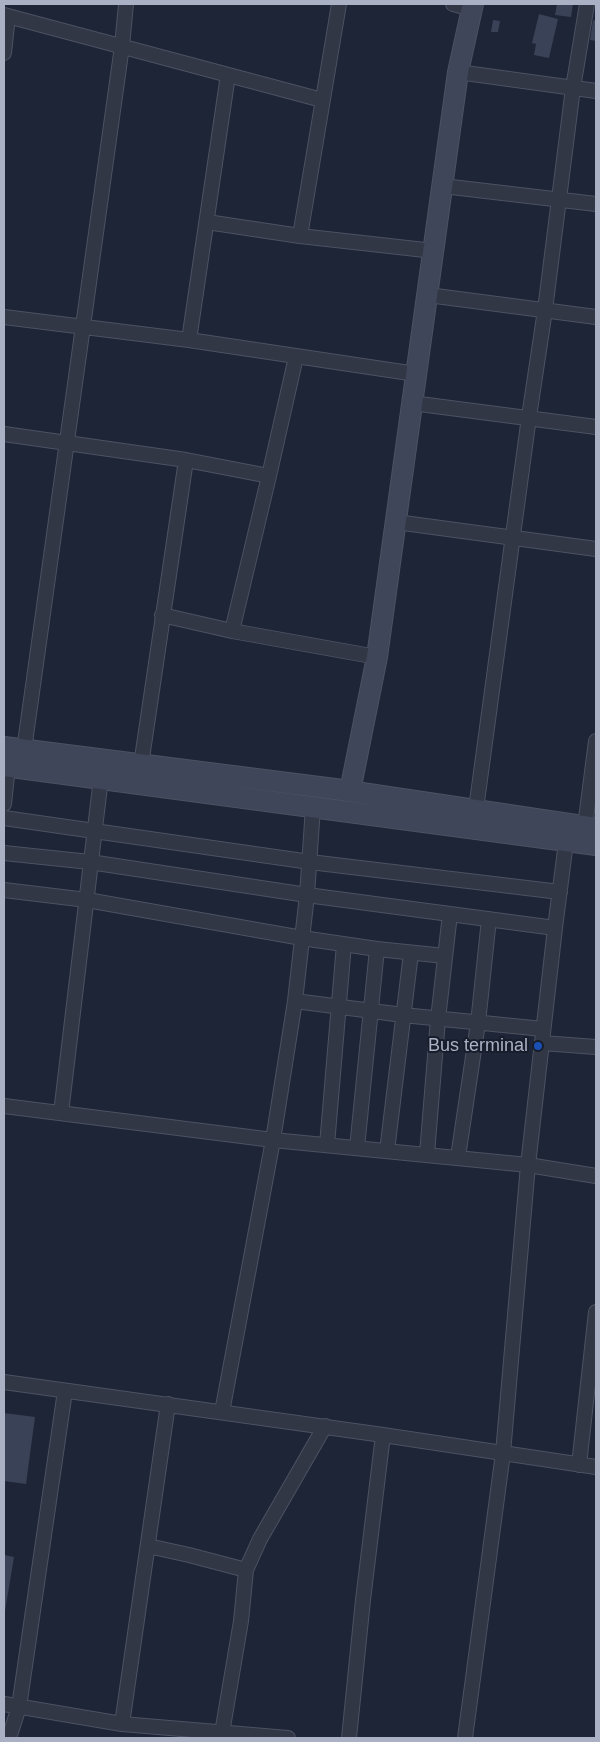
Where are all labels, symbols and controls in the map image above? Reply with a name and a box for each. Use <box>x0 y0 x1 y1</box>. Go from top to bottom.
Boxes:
place label: Bus terminal <box>428 1035 528 1057</box>
marker: Bus terminal <box>532 1040 544 1052</box>

